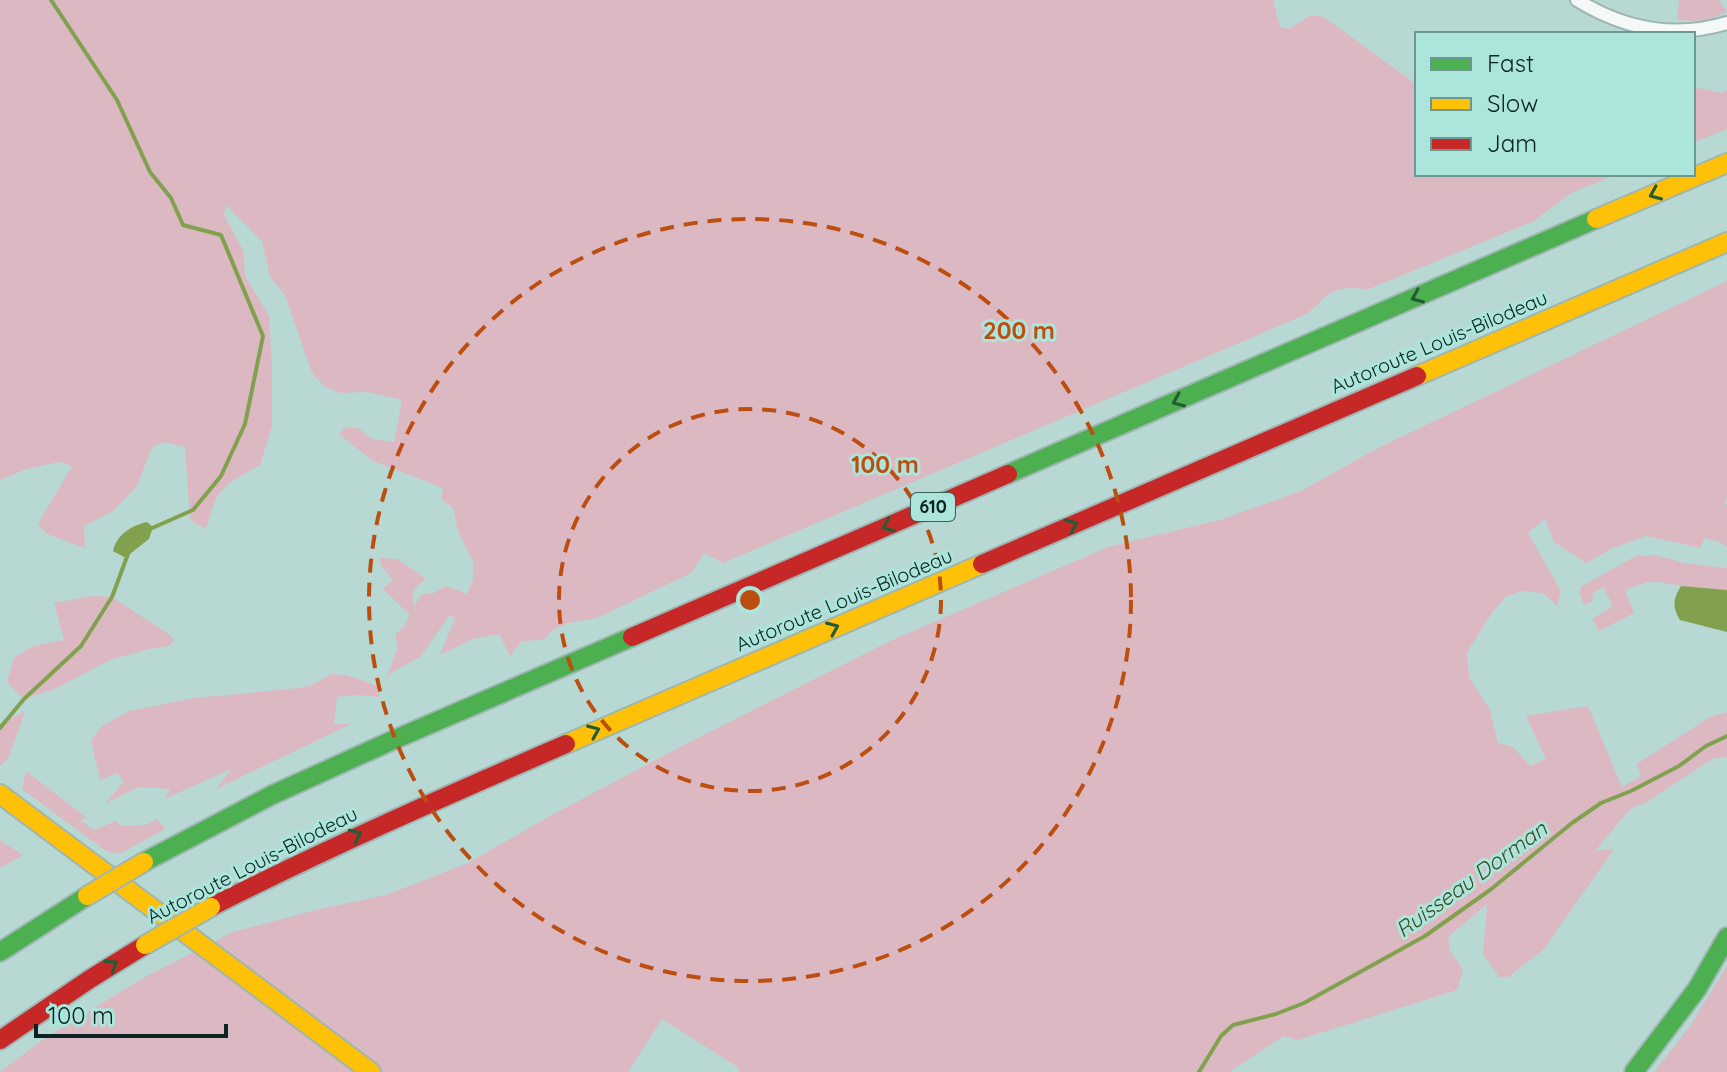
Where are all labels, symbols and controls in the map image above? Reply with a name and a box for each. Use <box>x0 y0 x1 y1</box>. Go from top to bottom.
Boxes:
legend <box>1415 32 1695 176</box>
text: Fast <box>1487 48 1534 78</box>
text: Slow <box>1487 88 1538 118</box>
text: Jam <box>1487 128 1537 158</box>
one-way arrow <box>1649 185 1664 201</box>
street label: Autoroute Louis-Bilodeau <box>1327 284 1551 399</box>
one-way arrow <box>1411 288 1425 304</box>
text: 200 m <box>983 315 1055 345</box>
one-way arrow <box>1172 391 1186 407</box>
text: 100 m <box>851 449 919 479</box>
road number: 610 <box>911 493 955 521</box>
one-way arrow <box>882 516 896 532</box>
one-way arrow <box>1064 518 1078 534</box>
street label: Autoroute Louis-Bilodeau <box>732 542 956 657</box>
centre of rings <box>736 586 764 614</box>
one-way arrow <box>825 622 840 638</box>
one-way arrow <box>586 724 600 740</box>
street label: Autoroute Louis-Bilodeau <box>142 800 361 929</box>
water label: Ruisseau Dorman <box>1390 814 1553 943</box>
one-way arrow <box>348 829 363 845</box>
one-way arrow <box>103 960 117 975</box>
scale bar <box>36 988 226 1038</box>
text: 100 m <box>48 1000 114 1030</box>

